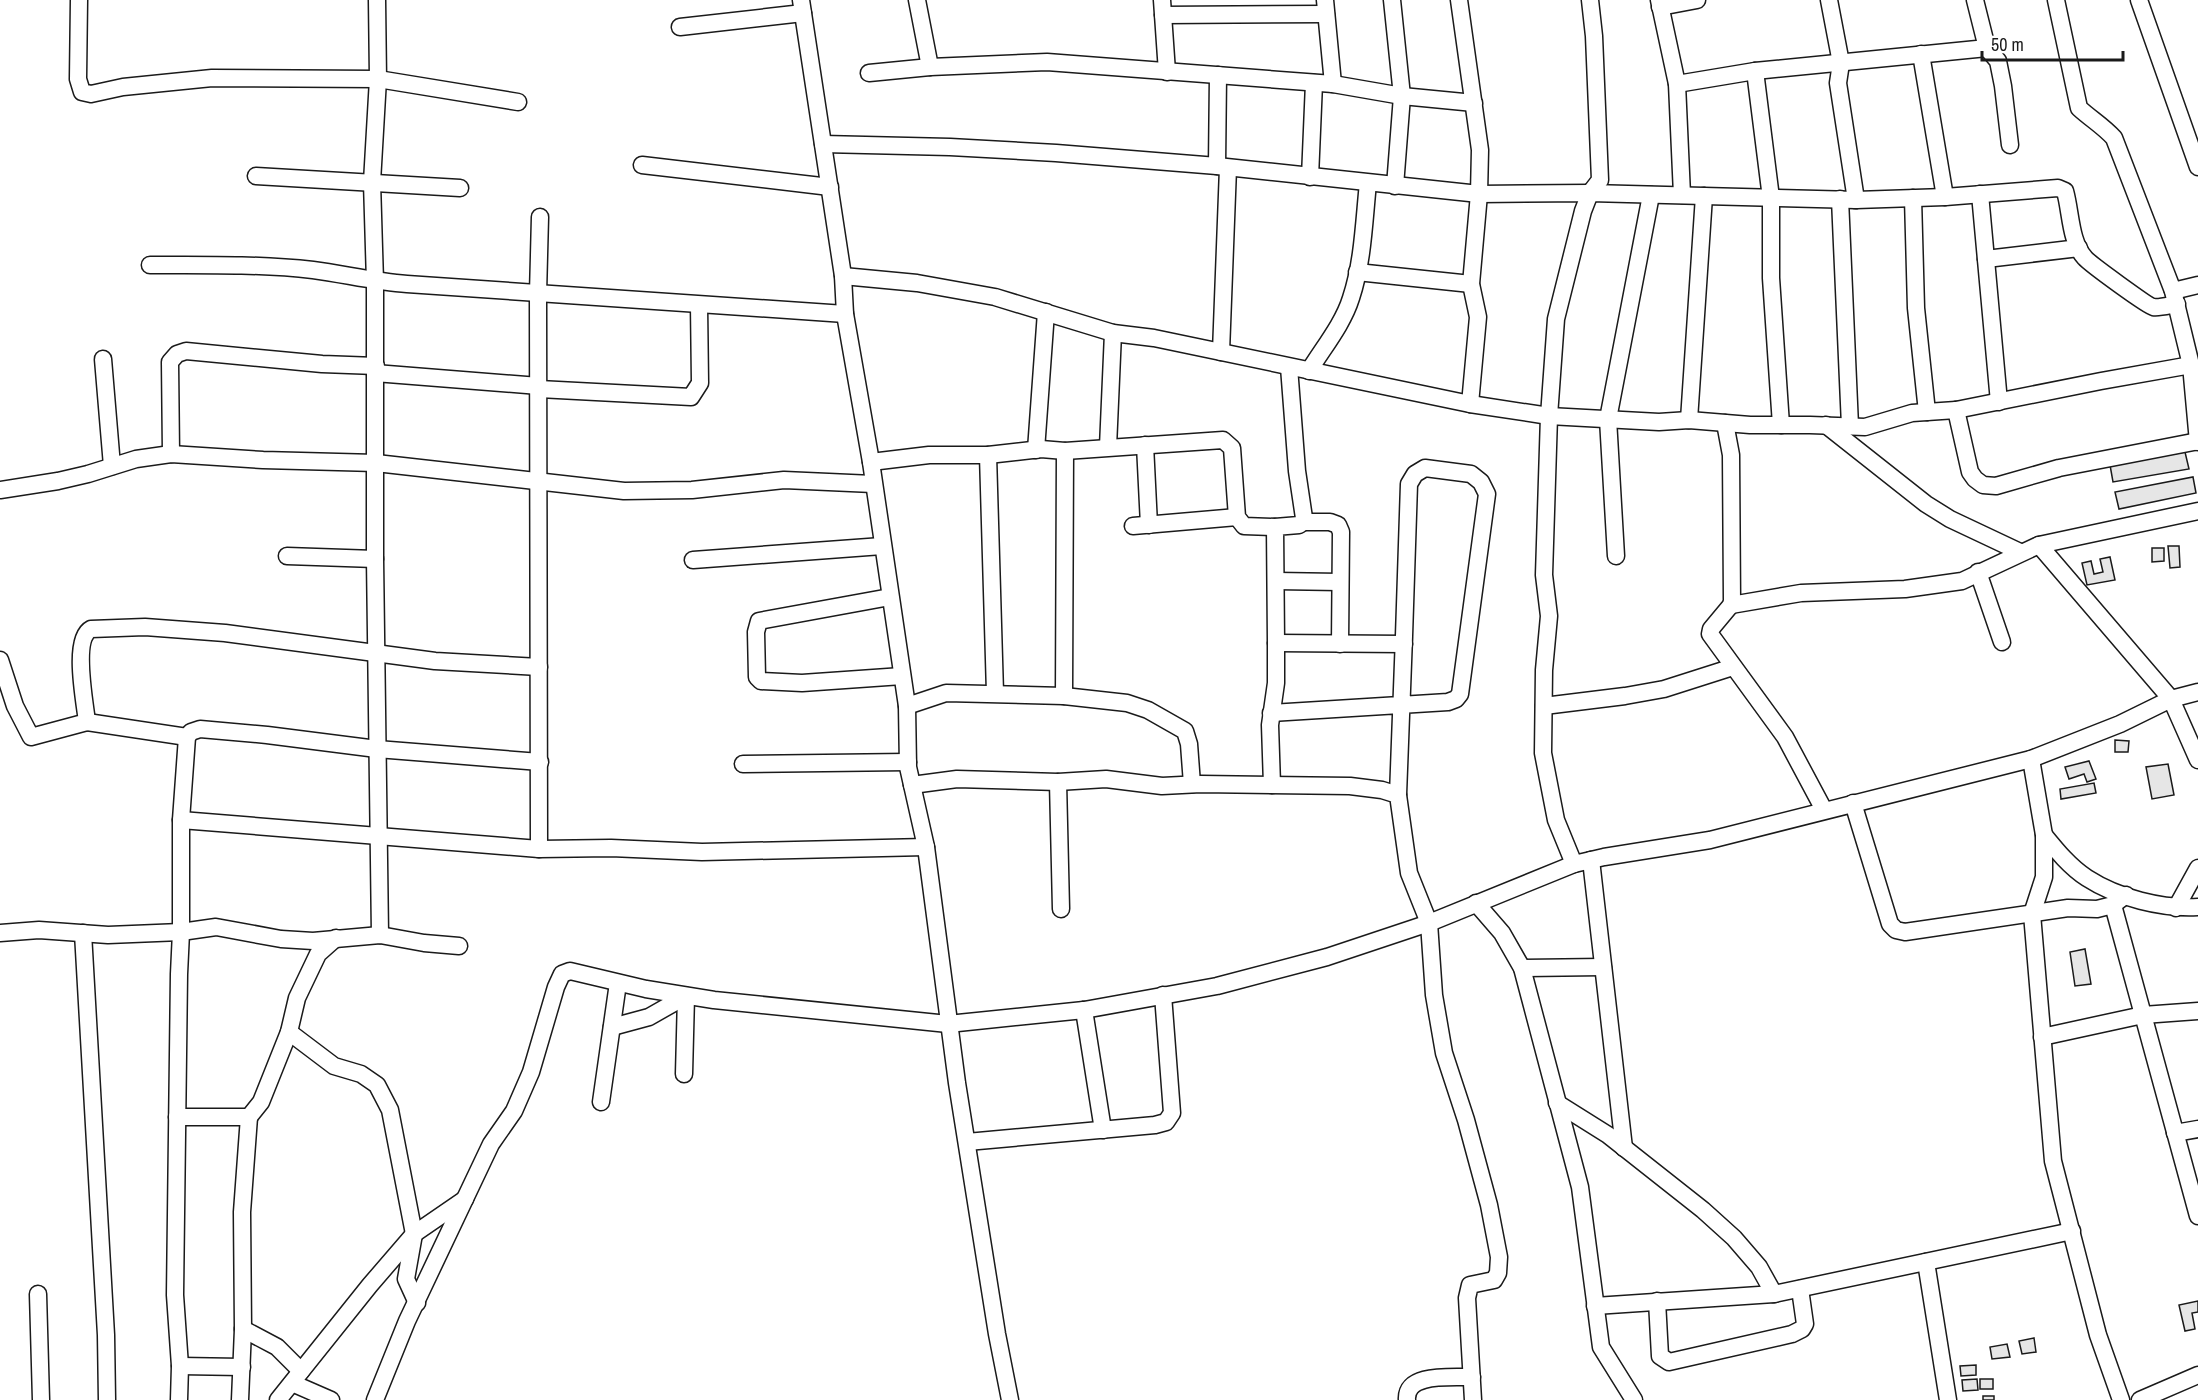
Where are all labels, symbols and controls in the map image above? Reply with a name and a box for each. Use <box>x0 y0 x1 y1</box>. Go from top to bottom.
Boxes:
scale bar <box>1982 24 2123 62</box>
text: 50 m <box>1991 32 2024 57</box>

